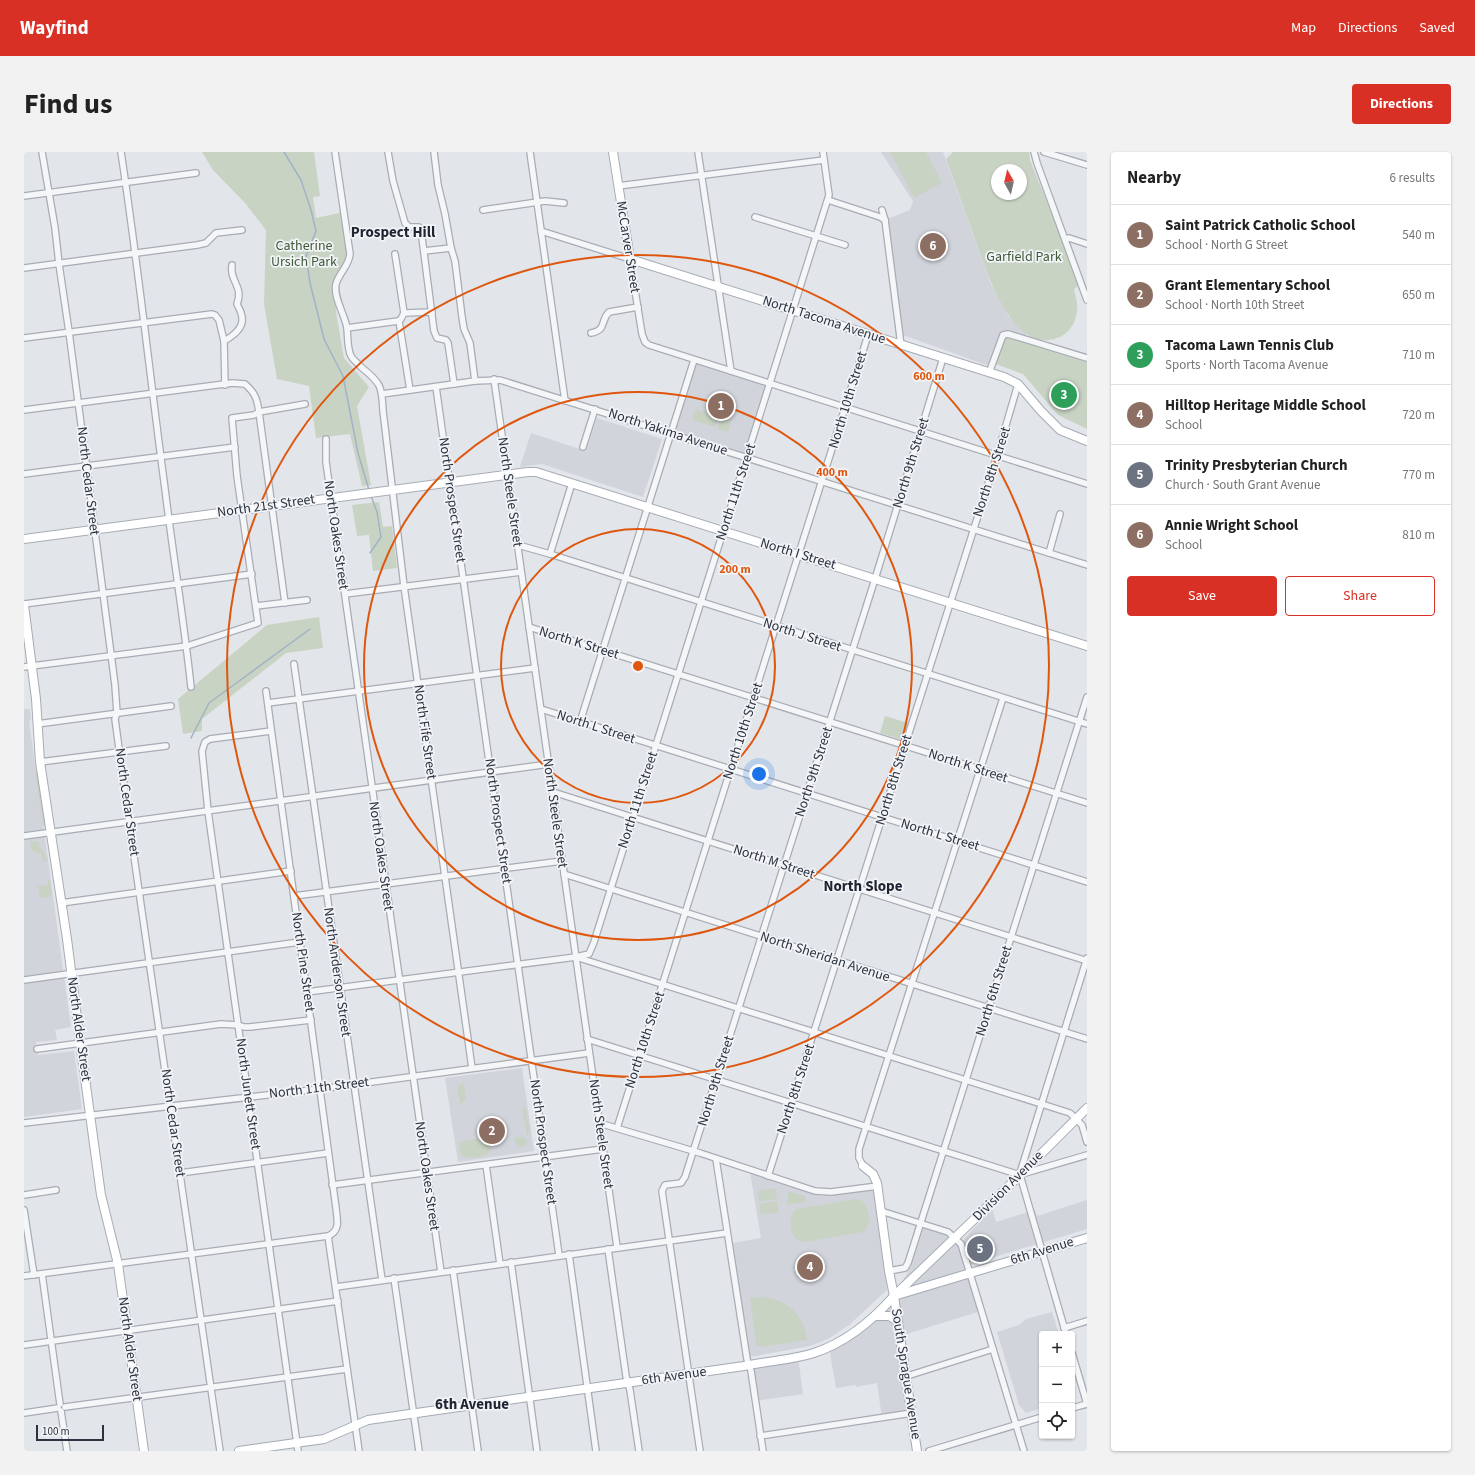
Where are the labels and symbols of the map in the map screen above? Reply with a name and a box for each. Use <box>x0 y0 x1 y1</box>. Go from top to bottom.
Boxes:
north arrow <box>991 164 1027 200</box>
street label: McCarver Street <box>611 200 645 295</box>
district label: Prospect Hill <box>351 222 436 243</box>
pin: 6 <box>920 231 946 261</box>
park label: Catherine Ursich Park <box>271 236 337 272</box>
park label: Garfield Park <box>986 247 1062 267</box>
street label: North Tacoma Avenue <box>760 291 888 349</box>
street label: North 10th Street <box>824 349 872 451</box>
text: 600 m <box>913 368 945 385</box>
pin: 3 <box>1051 380 1077 410</box>
pin: 1 <box>708 391 734 421</box>
street label: North Yakima Avenue <box>606 403 730 461</box>
street label: North 9th Street <box>888 415 934 511</box>
street label: North 8th Street <box>968 424 1016 520</box>
street label: North Cedar Street <box>71 426 105 537</box>
street label: North Prospect Street <box>433 436 471 564</box>
street label: North Steele Street <box>492 436 528 548</box>
street label: North 11th Street <box>711 441 761 543</box>
text: 400 m <box>816 464 848 481</box>
street label: North Oakes Street <box>318 479 354 591</box>
street label: North 21st Street <box>216 489 317 523</box>
street label: North I Street <box>758 533 839 575</box>
text: 200 m <box>719 561 751 578</box>
street label: North J Street <box>760 613 844 657</box>
street label: North K Street <box>537 621 622 665</box>
centre of rings <box>631 659 645 673</box>
street label: North 10th Street <box>718 680 768 782</box>
street label: North Fife Street <box>408 683 442 781</box>
street label: North L Street <box>554 705 638 749</box>
street label: North 9th Street <box>790 724 838 820</box>
street label: North 8th Street <box>871 732 917 828</box>
street label: North K Street <box>926 744 1011 788</box>
street label: North Cedar Street <box>110 747 145 858</box>
street label: North 11th Street <box>613 749 663 851</box>
street label: North Prospect Street <box>479 757 517 885</box>
street label: North Steele Street <box>537 757 573 869</box>
your location <box>749 764 769 784</box>
street label: North Oakes Street <box>363 800 399 912</box>
street label: North L Street <box>898 814 982 857</box>
street label: North M Street <box>731 839 818 885</box>
district label: North Slope <box>824 876 903 897</box>
street label: North Anderson Street <box>318 906 356 1038</box>
street label: North Pine Street <box>286 911 320 1013</box>
street label: North Sheridan Avenue <box>758 927 893 987</box>
street label: North 6th Street <box>971 943 1017 1039</box>
street label: North Alder Street <box>62 975 96 1083</box>
street label: North 10th Street <box>620 989 670 1091</box>
street label: North 9th Street <box>693 1033 739 1129</box>
street label: North Junett Street <box>230 1037 266 1151</box>
street label: North 8th Street <box>772 1041 820 1137</box>
street label: North Cedar Street <box>156 1068 191 1179</box>
street label: North 11th Street <box>268 1072 371 1104</box>
street label: North Prospect Street <box>524 1078 562 1206</box>
street label: North Steele Street <box>583 1078 619 1190</box>
pin: 2 <box>479 1116 505 1146</box>
street label: North Oakes Street <box>409 1120 445 1232</box>
street label: Division Avenue <box>968 1146 1048 1226</box>
street label: 6th Avenue <box>1008 1232 1076 1270</box>
pin: 5 <box>967 1234 993 1264</box>
pin: 4 <box>797 1252 823 1282</box>
street label: North Alder Street <box>113 1295 147 1403</box>
street label: South Sprague Avenue <box>886 1307 926 1441</box>
street label: 6th Avenue <box>640 1362 708 1390</box>
district label: 6th Avenue <box>435 1394 509 1415</box>
scale bar <box>36 1423 104 1442</box>

